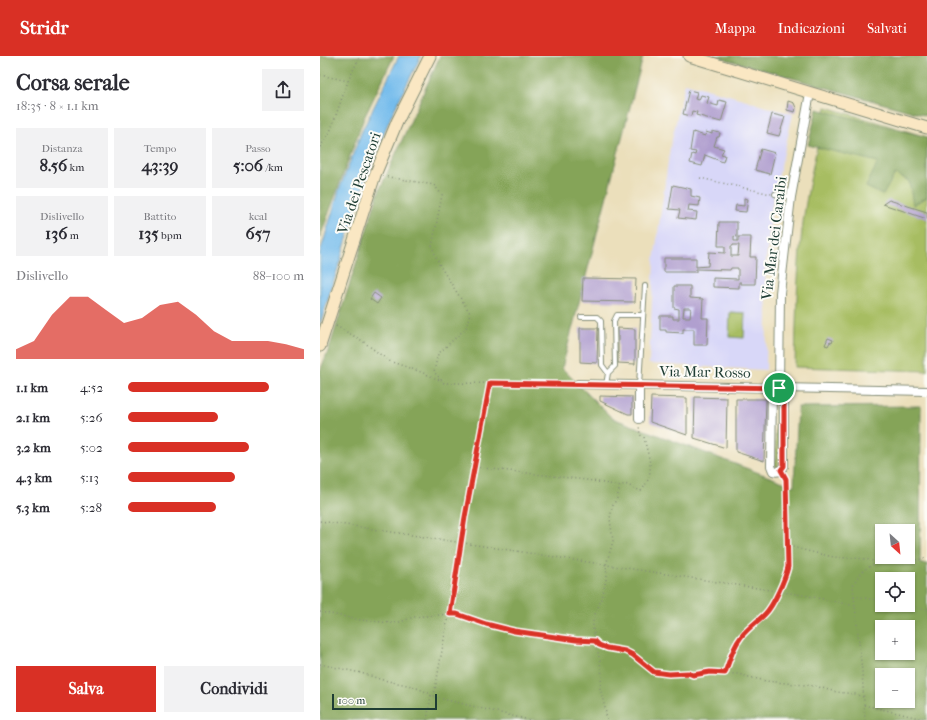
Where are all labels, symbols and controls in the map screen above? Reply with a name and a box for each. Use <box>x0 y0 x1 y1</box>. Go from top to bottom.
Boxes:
text: Stridr <box>20 17 69 39</box>
text: Mappa <box>715 20 756 37</box>
text: Indicazioni <box>778 20 845 37</box>
text: Salvati <box>867 20 907 37</box>
button: share <box>262 69 304 111</box>
text: Corsa serale <box>16 70 130 96</box>
text: 18:35 · 8 × 1.1 km <box>16 98 99 113</box>
street label: Via dei Pescatori <box>333 129 385 237</box>
text: Distanza <box>41 142 83 155</box>
text: Tempo <box>144 142 176 155</box>
text: Passo <box>245 142 271 155</box>
text: 8.56 <box>40 155 67 175</box>
text: 43:39 <box>141 155 179 175</box>
text: 5:06 <box>233 155 263 175</box>
text: km <box>67 161 84 174</box>
text: /km <box>263 161 283 174</box>
street label: Via Mar dei Caraibi <box>757 174 791 302</box>
text: Dislivello <box>40 210 84 223</box>
text: Battito <box>144 210 176 223</box>
text: kcal <box>249 210 267 223</box>
text: 136 <box>45 223 67 243</box>
text: 135 <box>138 223 159 243</box>
text: 657 <box>246 223 270 243</box>
text: m <box>67 229 79 242</box>
text: bpm <box>159 229 182 242</box>
text: Dislivello <box>16 268 68 283</box>
text: 88–100 m <box>253 268 304 283</box>
street label: Via Mar Rosso <box>658 362 751 382</box>
pin <box>762 371 796 405</box>
icon: arrive <box>768 377 790 399</box>
text: 1.1 km <box>16 380 48 395</box>
text: 4:52 <box>80 380 103 395</box>
text: 2.1 km <box>16 410 50 425</box>
text: 5:26 <box>80 410 103 425</box>
text: 3.2 km <box>16 440 51 455</box>
text: 5:02 <box>80 440 103 455</box>
text: 4.3 km <box>16 470 52 485</box>
text: 5:13 <box>80 470 99 485</box>
text: 5.3 km <box>16 500 50 515</box>
text: 5:28 <box>80 500 102 515</box>
north arrow <box>875 524 915 564</box>
map controls <box>875 524 915 708</box>
button: locate <box>875 572 915 612</box>
button: + <box>875 620 915 660</box>
button: Salva <box>16 666 156 712</box>
button: Condividi <box>164 666 304 712</box>
button: − <box>875 668 915 708</box>
scale bar <box>332 692 437 711</box>
text: 100 m <box>338 694 366 707</box>

